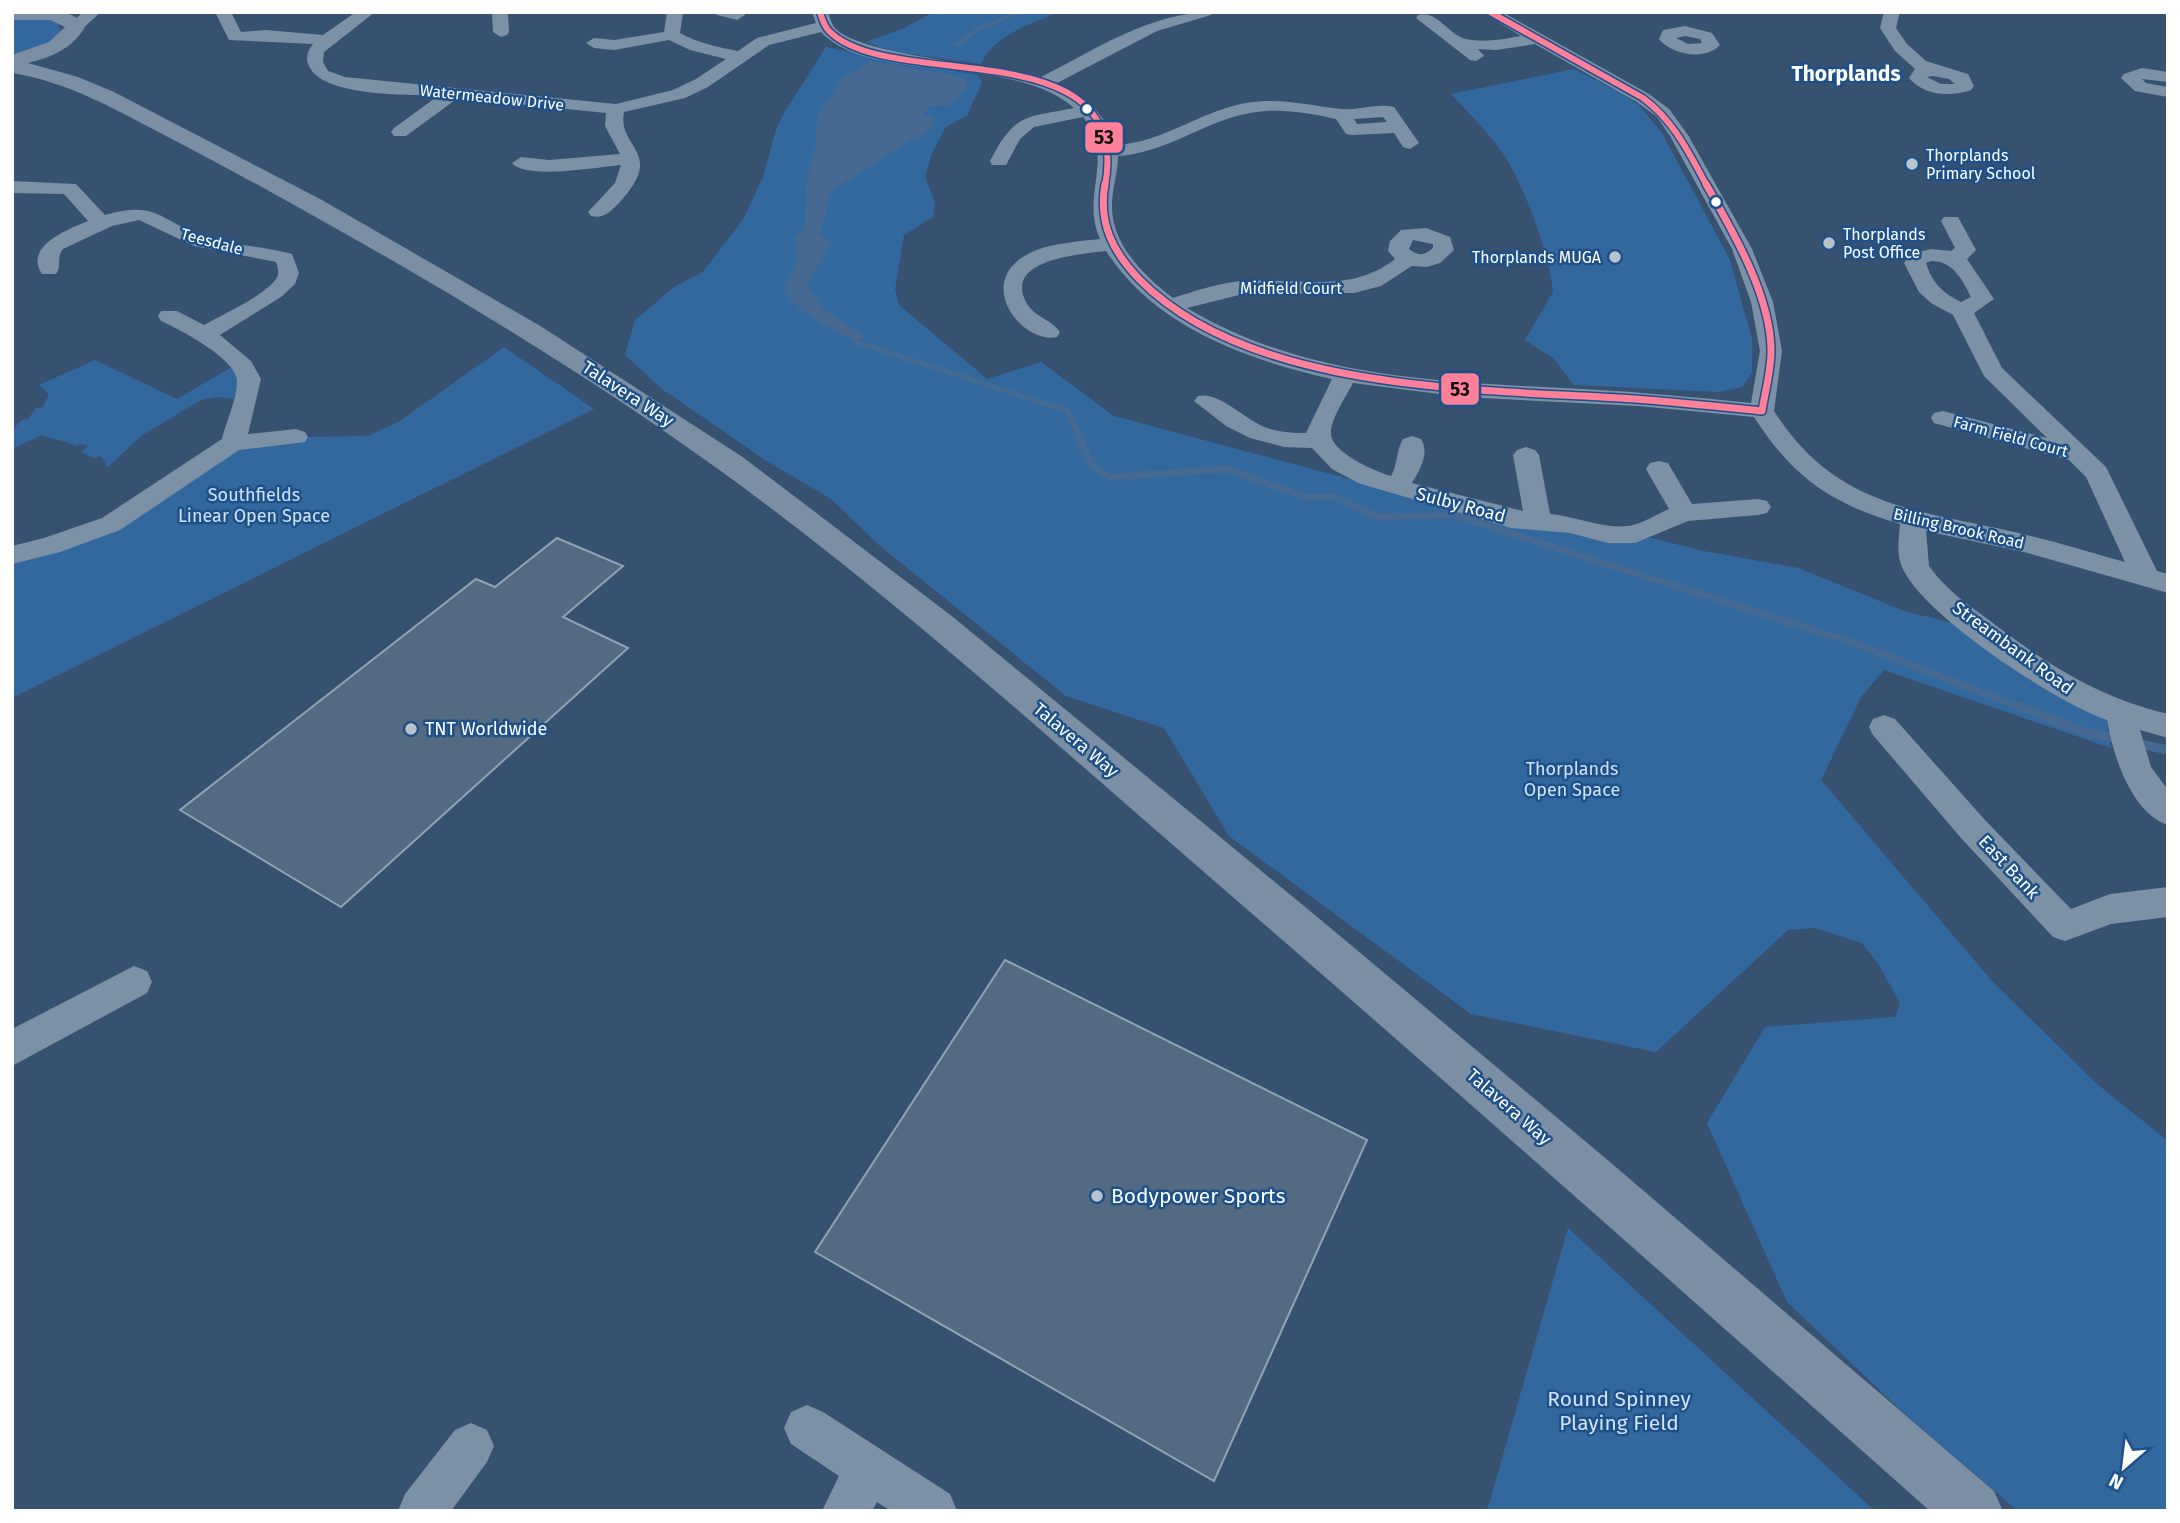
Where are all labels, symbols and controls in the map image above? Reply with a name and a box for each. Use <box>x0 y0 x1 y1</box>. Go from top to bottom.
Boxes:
district label: Thorplands <box>1791 61 1901 87</box>
street label: Watermeadow Drive <box>419 80 565 115</box>
unlabelled marker <box>1080 102 1094 116</box>
line badge: 53 <box>1084 121 1124 154</box>
text: 53 <box>1094 126 1114 149</box>
place label: Thorplands Primary School <box>1926 146 2036 183</box>
marker: Thorplands Primary School <box>1904 156 1920 172</box>
unlabelled marker <box>1709 195 1723 209</box>
street label: Teesdale <box>179 224 245 259</box>
place label: Thorplands Post Office <box>1843 225 1925 262</box>
marker: Thorplands Post Office <box>1821 235 1837 251</box>
place label: Thorplands MUGA <box>1472 248 1602 267</box>
marker: Thorplands MUGA <box>1607 249 1623 265</box>
street label: Midfield Court <box>1240 279 1342 298</box>
street label: Talavera Way <box>578 356 678 432</box>
line badge: 53 <box>1440 372 1480 406</box>
text: 53 <box>1450 378 1470 401</box>
street label: Farm Field Court <box>1951 412 2070 461</box>
street label: Sulby Road <box>1414 483 1508 527</box>
park label: Southfields Linear Open Space <box>178 484 330 527</box>
street label: Billing Brook Road <box>1892 504 2026 553</box>
street label: Streambank Road <box>1948 597 2078 699</box>
street label: Talavera Way <box>1029 698 1123 782</box>
place label: TNT Worldwide <box>425 718 547 740</box>
marker: TNT Worldwide <box>403 721 419 737</box>
park label: Thorplands Open Space <box>1524 758 1620 801</box>
street label: East Bank <box>1974 831 2045 904</box>
street label: Talavera Way <box>1462 1064 1556 1150</box>
place label: Bodypower Sports <box>1111 1183 1286 1209</box>
marker: Bodypower Sports <box>1089 1188 1105 1204</box>
park label: Round Spinney Playing Field <box>1547 1386 1691 1436</box>
north arrow <box>2089 1432 2159 1502</box>
text: N <box>2105 1468 2127 1495</box>

